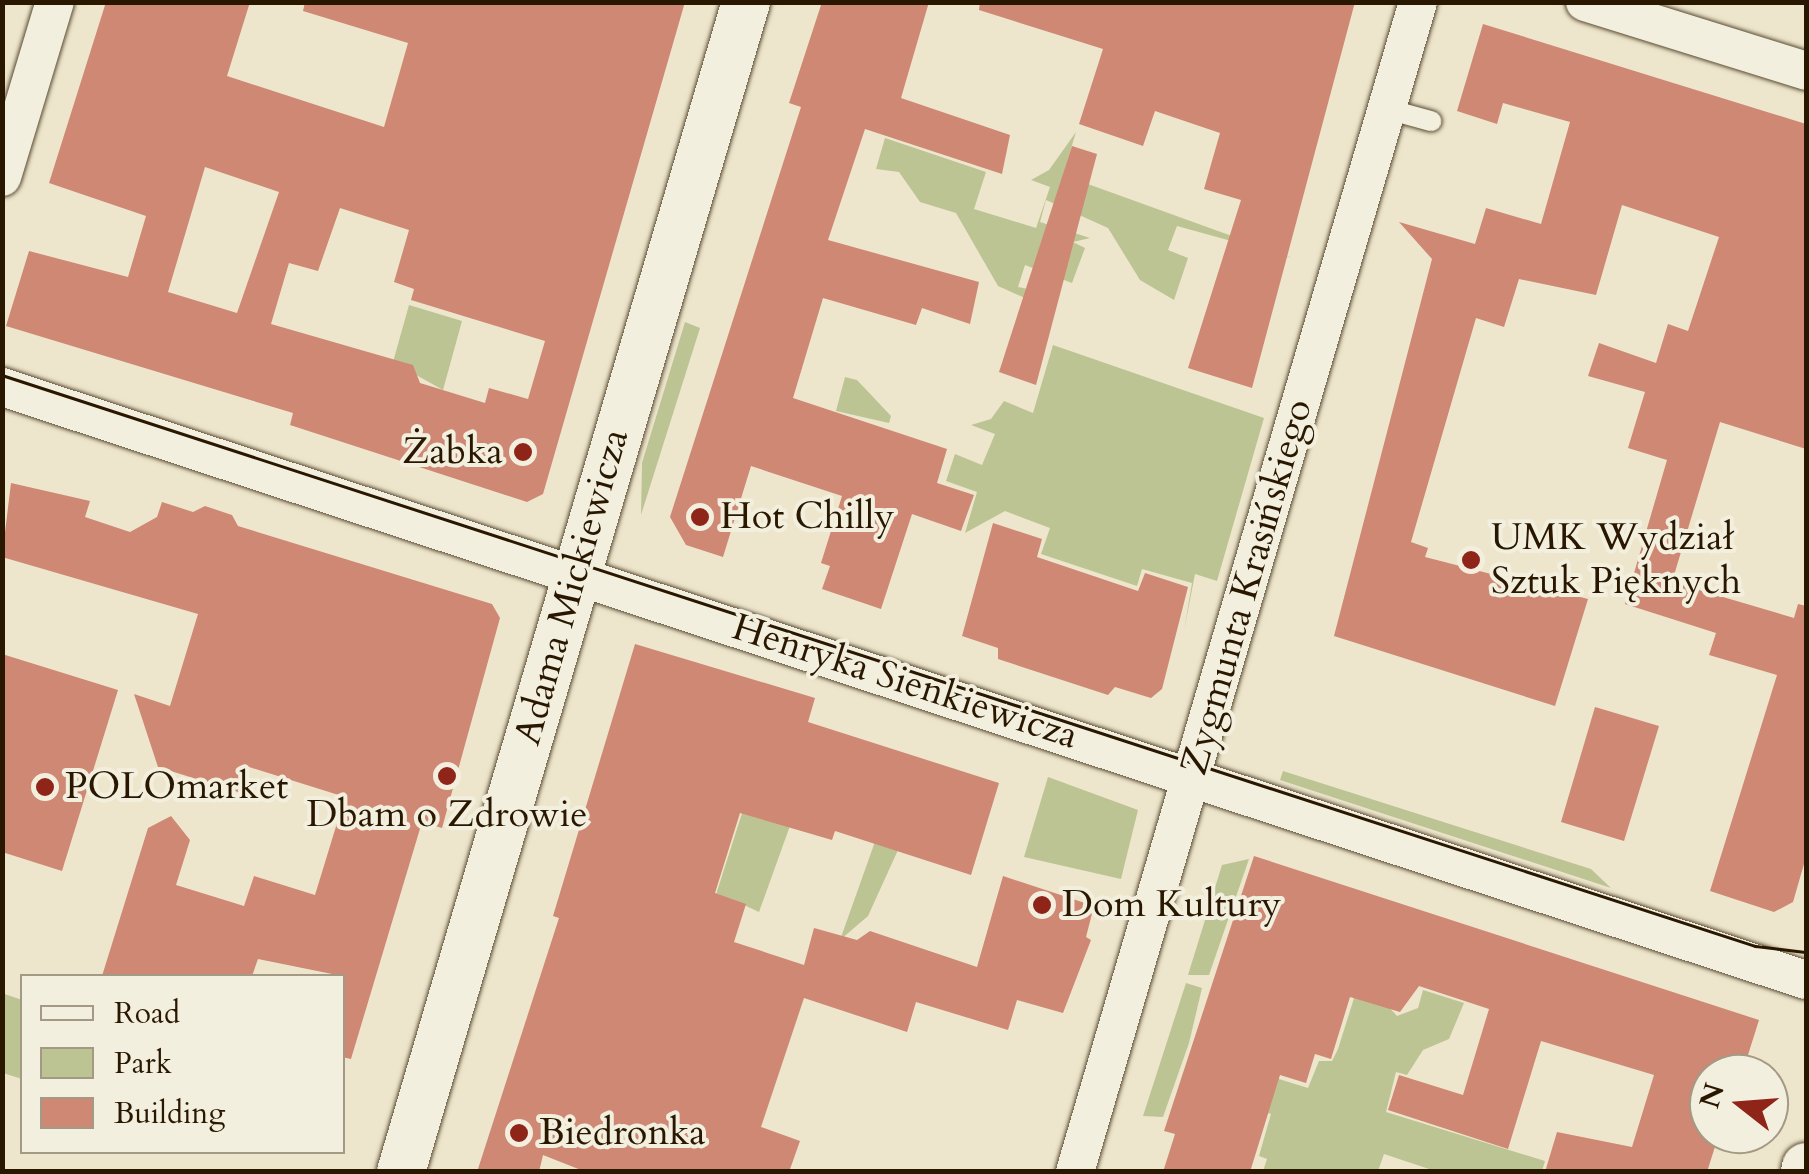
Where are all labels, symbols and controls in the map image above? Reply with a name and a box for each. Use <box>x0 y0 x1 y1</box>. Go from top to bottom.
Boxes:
street label: Zygmunta Krasińskiego <box>1172 394 1322 780</box>
street label: Adama Mickiewicza <box>505 424 639 750</box>
place label: Żabka <box>402 429 503 475</box>
marker: Żabka <box>512 441 534 463</box>
place label: Hot Chilly <box>720 494 895 540</box>
marker: Hot Chilly <box>689 506 711 528</box>
place label: UMK Wydział Sztuk Pięknych <box>1491 515 1741 604</box>
marker: UMK Wydział Sztuk Pięknych <box>1460 549 1482 571</box>
street label: Henryka Sienkiewicza <box>727 605 1083 759</box>
place label: POLOmarket <box>65 764 288 810</box>
marker: Dbam o Zdrowie <box>436 765 458 787</box>
marker: POLOmarket <box>34 776 56 798</box>
place label: Dbam o Zdrowie <box>307 792 587 838</box>
place label: Dom Kultury <box>1062 882 1281 928</box>
marker: Dom Kultury <box>1031 894 1053 916</box>
legend <box>20 974 345 1154</box>
text: Road <box>114 993 180 1034</box>
text: Park <box>114 1043 172 1084</box>
north arrow <box>1689 1054 1789 1154</box>
text: N <box>1690 1079 1734 1113</box>
text: Building <box>114 1093 225 1134</box>
place label: Biedronka <box>539 1110 706 1156</box>
marker: Biedronka <box>508 1122 530 1144</box>

